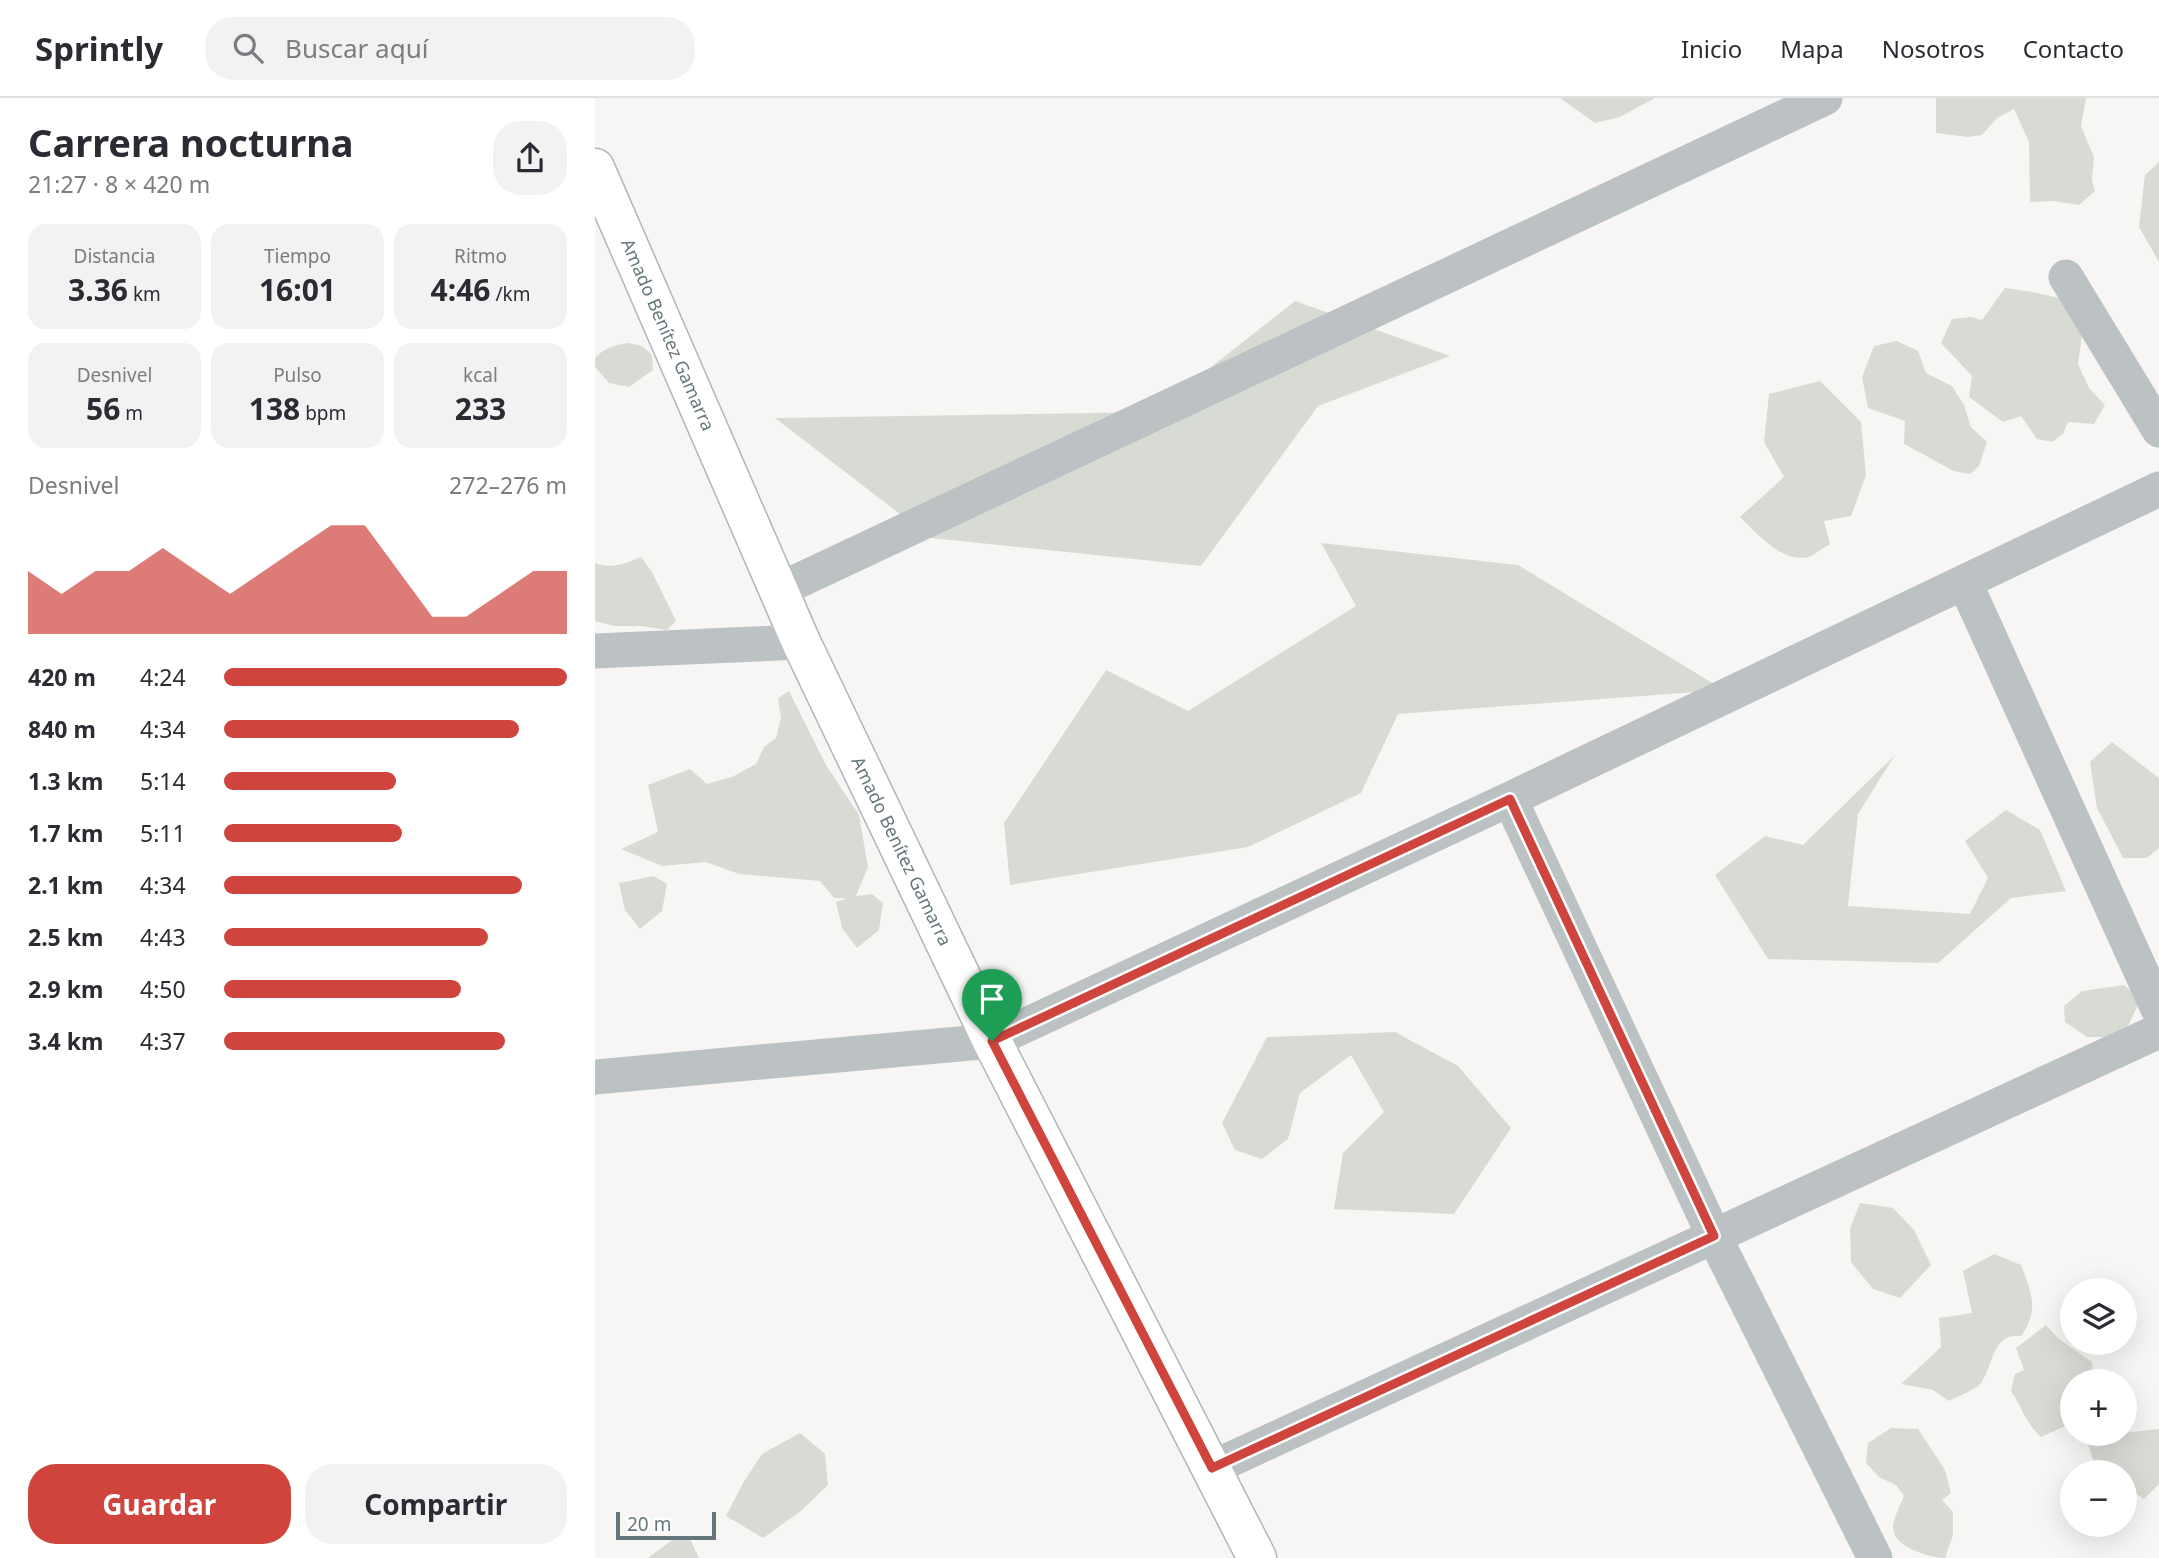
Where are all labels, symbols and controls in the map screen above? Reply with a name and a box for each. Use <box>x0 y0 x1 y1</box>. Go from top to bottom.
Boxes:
search box <box>205 17 695 80</box>
text: Sprintly <box>35 26 163 71</box>
icon: search <box>229 29 267 67</box>
text: Buscar aquí <box>285 30 428 66</box>
text: Inicio <box>1681 32 1742 65</box>
text: Mapa <box>1780 32 1844 65</box>
text: Nosotros <box>1882 32 1985 65</box>
text: Contacto <box>2023 32 2124 65</box>
text: Carrera nocturna <box>28 116 354 168</box>
button: share <box>493 121 567 195</box>
text: 21:27 · 8 × 420 m <box>28 168 210 200</box>
street label: Amado Benítez Gamarra <box>616 235 721 434</box>
text: Distancia <box>74 243 155 269</box>
text: Tiempo <box>264 243 331 269</box>
text: Ritmo <box>454 243 507 269</box>
text: 3.36 <box>68 269 128 310</box>
text: 16:01 <box>259 269 336 310</box>
text: 4:46 <box>431 269 491 310</box>
text: km <box>128 281 161 307</box>
text: /km <box>491 281 530 307</box>
text: Desnivel <box>77 362 152 388</box>
text: Pulso <box>273 362 322 388</box>
text: kcal <box>463 362 498 388</box>
text: 56 <box>86 388 120 429</box>
text: 138 <box>249 388 300 429</box>
text: 233 <box>455 388 506 429</box>
text: m <box>120 400 143 426</box>
text: bpm <box>300 400 346 426</box>
text: Desnivel <box>28 469 120 501</box>
text: 272–276 m <box>449 469 567 501</box>
text: 420 m <box>28 661 96 693</box>
text: 4:24 <box>140 661 186 693</box>
text: 840 m <box>28 713 96 745</box>
text: 4:34 <box>140 713 186 745</box>
street label: Amado Benítez Gamarra <box>847 752 958 950</box>
text: 1.3 km <box>28 765 103 797</box>
text: 5:14 <box>140 765 186 797</box>
text: 1.7 km <box>28 817 103 849</box>
text: 5:11 <box>140 817 186 849</box>
text: 2.1 km <box>28 869 103 901</box>
text: 4:34 <box>140 869 186 901</box>
text: 2.5 km <box>28 921 103 953</box>
text: 4:43 <box>140 921 186 953</box>
pin <box>962 969 1022 1041</box>
text: 2.9 km <box>28 973 103 1005</box>
text: 4:50 <box>140 973 186 1005</box>
icon: arrive <box>973 980 1011 1018</box>
text: 3.4 km <box>28 1025 103 1057</box>
text: 4:37 <box>140 1025 186 1057</box>
map controls <box>2060 1278 2137 1537</box>
button: layers <box>2060 1278 2137 1355</box>
button: + <box>2060 1369 2137 1446</box>
button: − <box>2060 1460 2137 1537</box>
button: Guardar <box>28 1464 291 1544</box>
button: Compartir <box>305 1464 567 1544</box>
scale bar <box>616 1509 716 1541</box>
text: 20 m <box>627 1511 671 1537</box>

